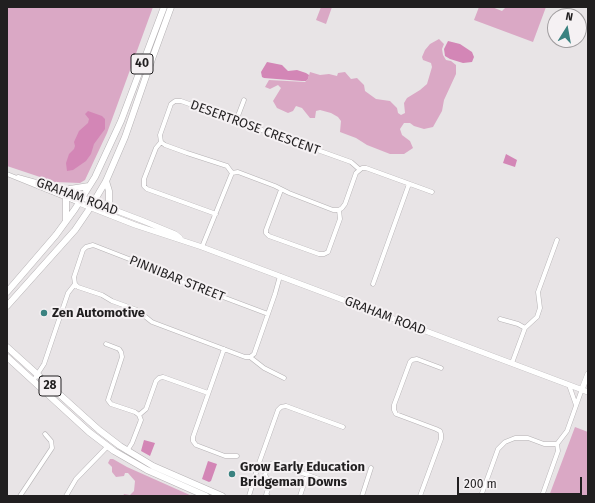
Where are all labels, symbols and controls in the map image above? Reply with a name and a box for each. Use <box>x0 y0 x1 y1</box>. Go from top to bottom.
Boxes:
north arrow <box>547 8 587 48</box>
text: N <box>564 10 574 24</box>
road number: 40 <box>131 54 153 74</box>
street label: DESERTROSE CRESCENT <box>188 97 322 159</box>
street label: GRAHAM ROAD <box>34 175 120 219</box>
street label: PINNIBAR STREET <box>127 253 227 305</box>
street label: GRAHAM ROAD <box>342 293 428 339</box>
place label: Zen Automotive <box>52 305 145 321</box>
marker: Zen Automotive <box>39 308 49 318</box>
road number: 28 <box>39 376 61 396</box>
place label: Grow Early Education Bridgeman Downs <box>240 459 365 490</box>
marker: Grow Early Education Bridgeman Downs <box>227 469 237 479</box>
scale bar <box>459 469 584 495</box>
text: 200 m <box>464 477 497 491</box>

